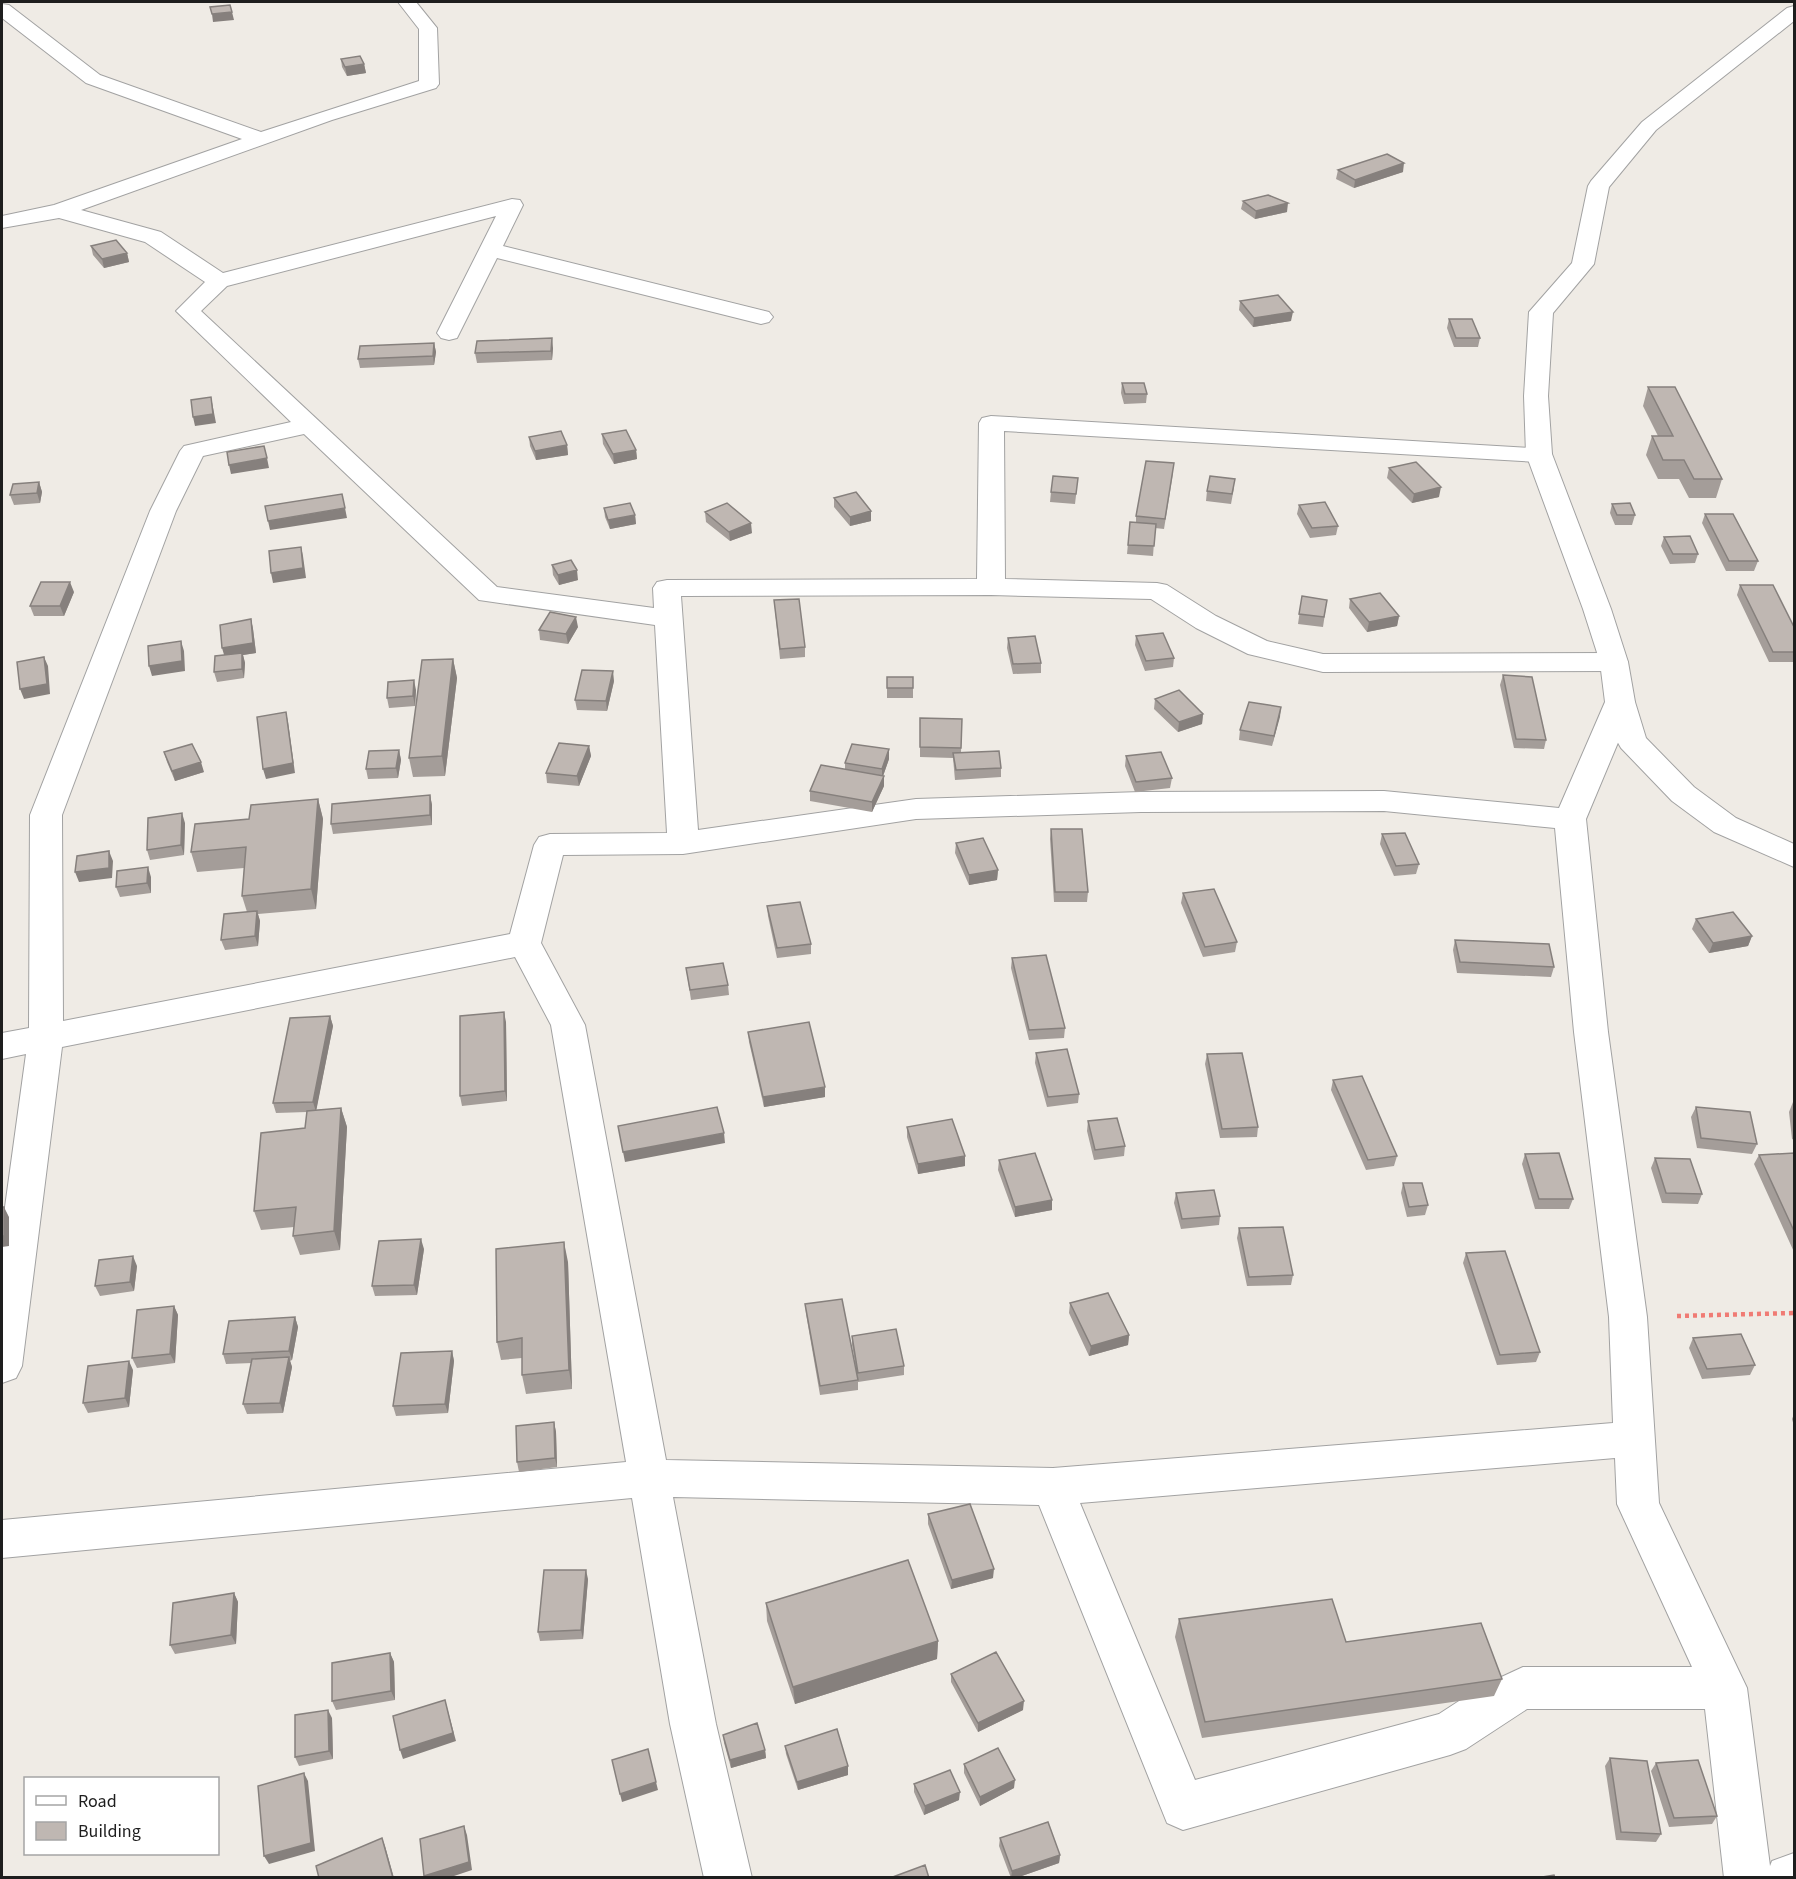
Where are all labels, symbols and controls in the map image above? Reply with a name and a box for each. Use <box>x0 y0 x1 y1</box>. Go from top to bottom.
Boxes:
legend <box>24 1777 219 1855</box>
text: Road <box>78 1789 117 1814</box>
text: Building <box>78 1819 141 1844</box>

